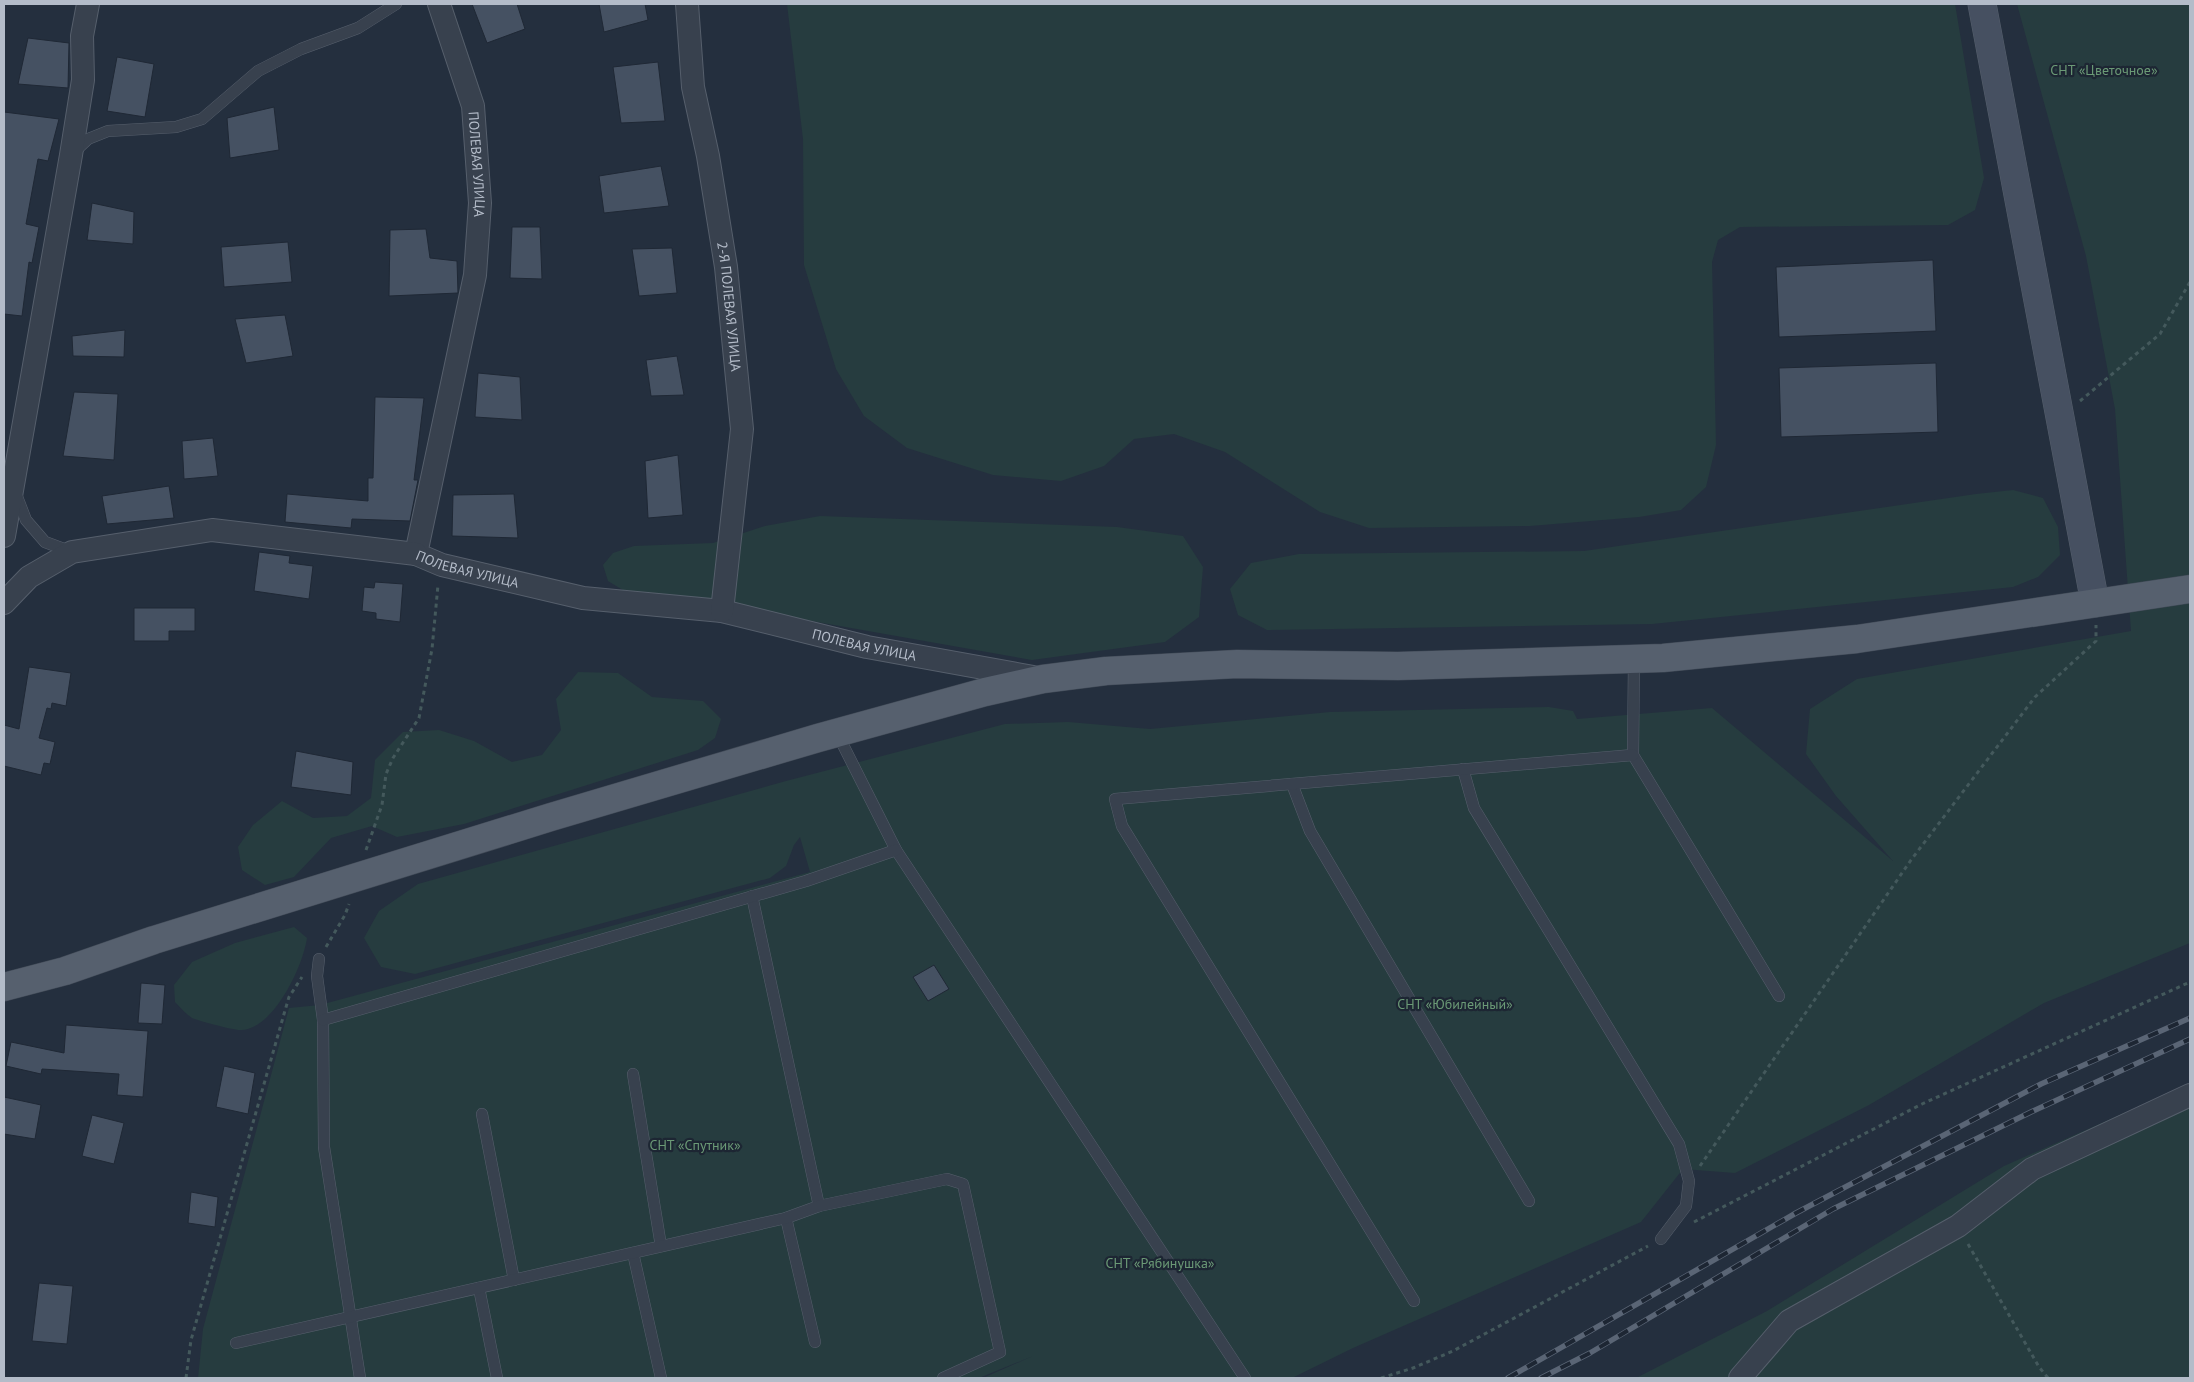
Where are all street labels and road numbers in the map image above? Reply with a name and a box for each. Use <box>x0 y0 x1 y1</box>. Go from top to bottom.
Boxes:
street label: ПОЛЕВАЯ УЛИЦА <box>464 111 489 219</box>
street label: 2-Я ПОЛЕВАЯ УЛИЦА <box>713 240 745 373</box>
street label: ПОЛЕВАЯ УЛИЦА <box>413 546 521 592</box>
street label: ПОЛЕВАЯ УЛИЦА <box>810 625 918 665</box>

